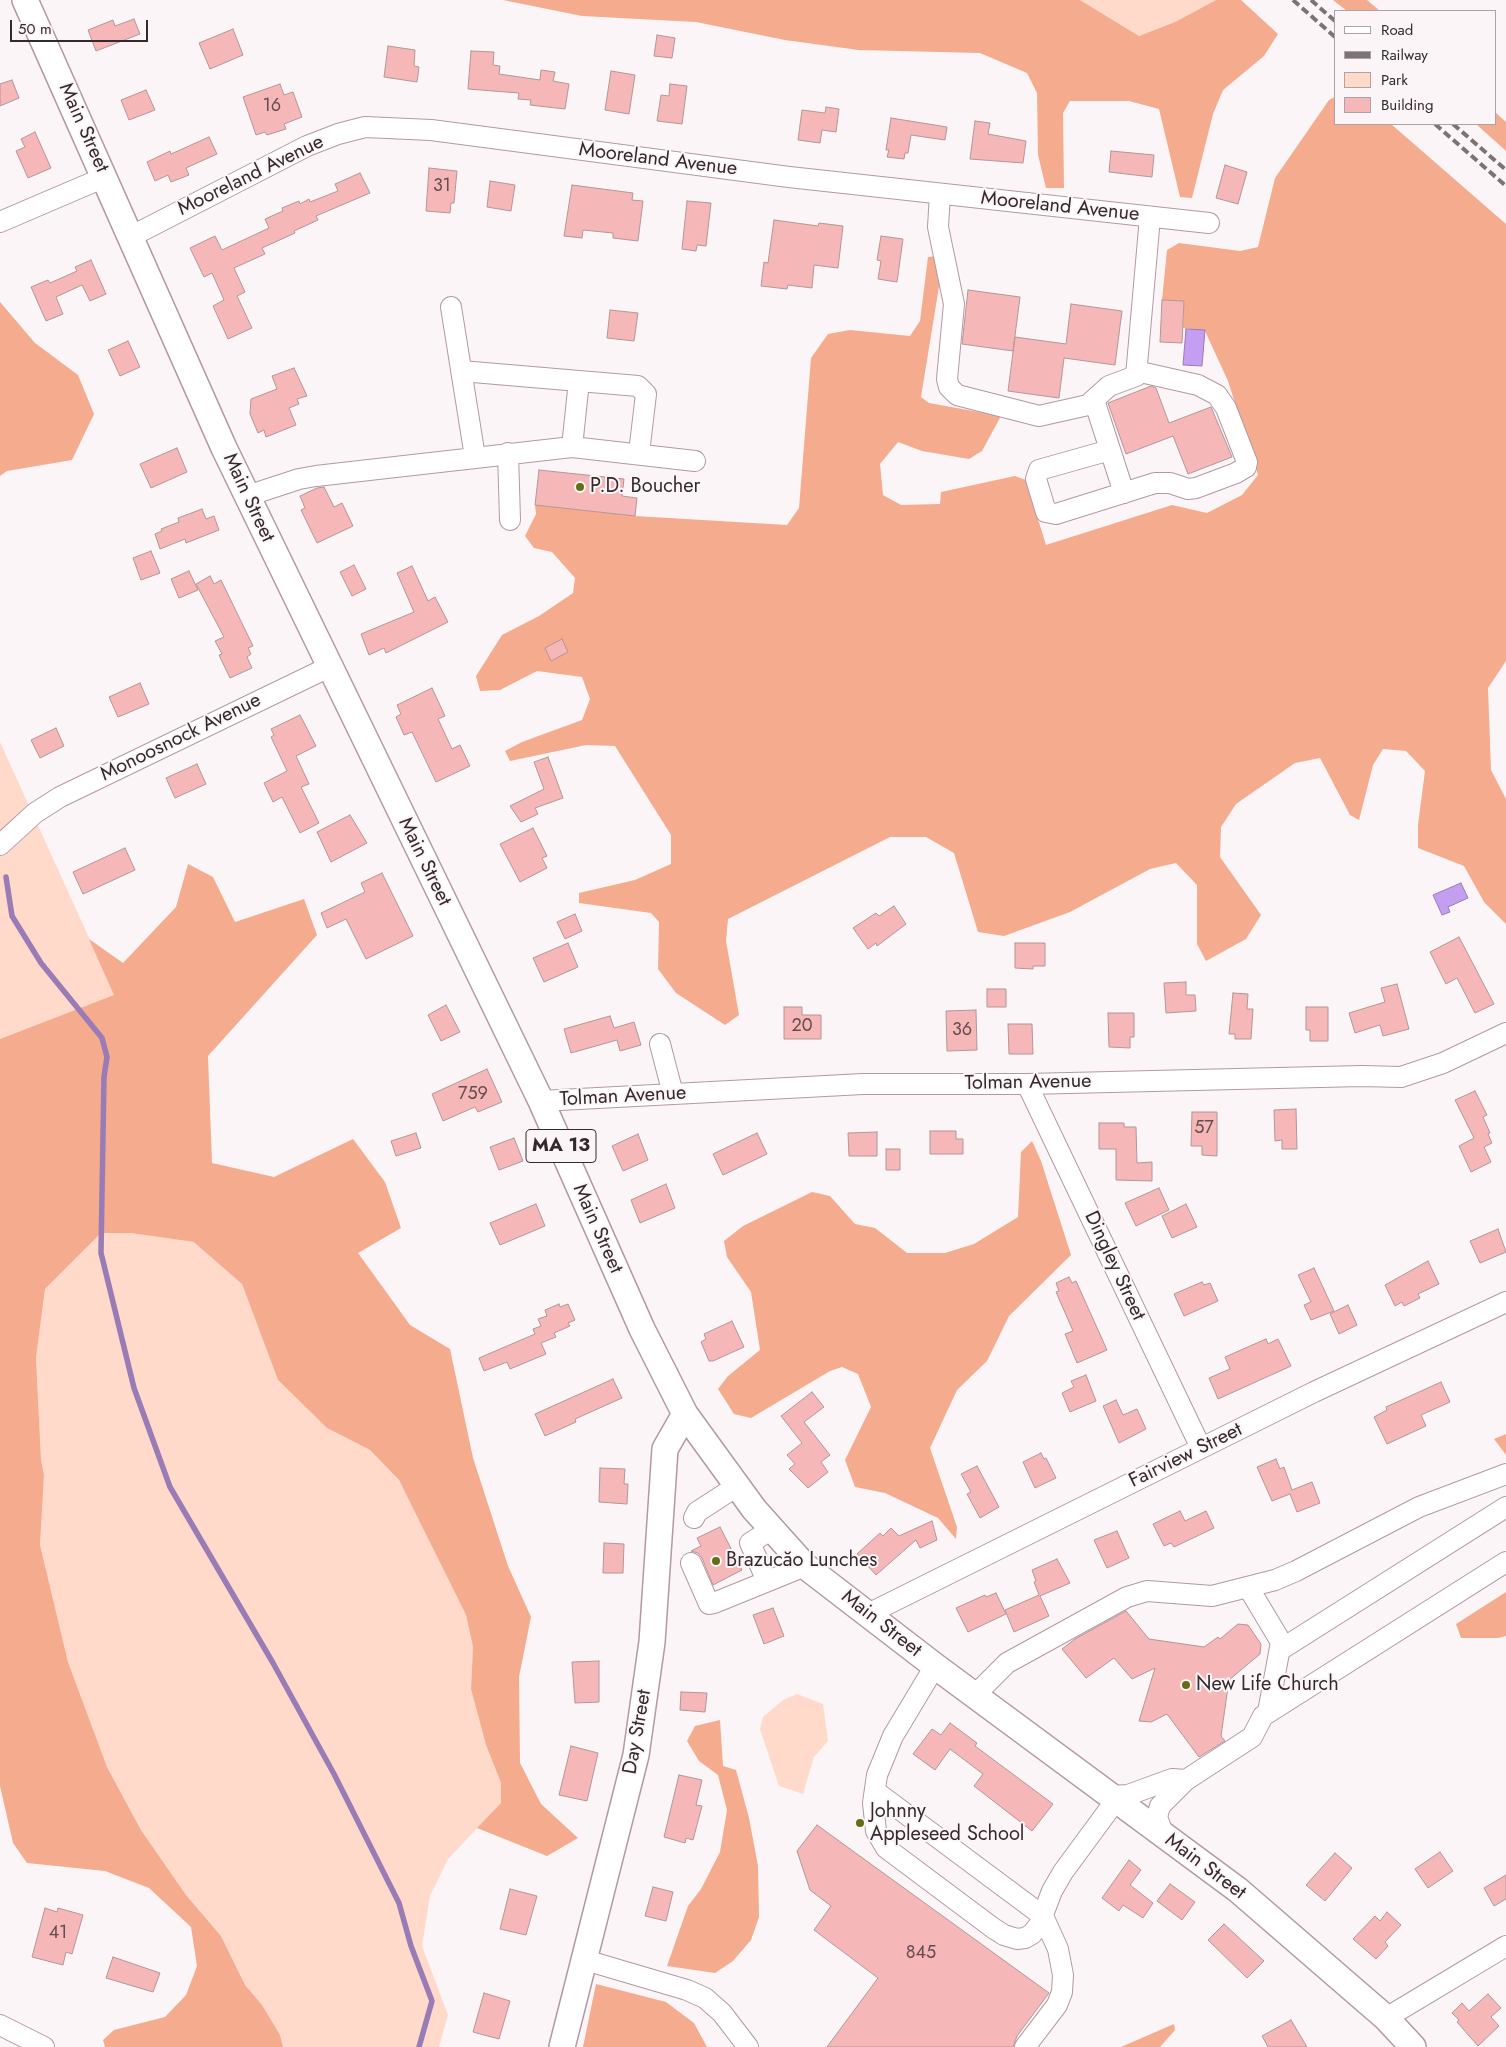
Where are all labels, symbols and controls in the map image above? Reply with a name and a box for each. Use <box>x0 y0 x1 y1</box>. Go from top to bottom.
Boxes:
scale bar <box>12 10 150 42</box>
legend <box>1334 10 1496 125</box>
text: 50 m <box>18 18 52 40</box>
text: Road <box>1381 19 1413 41</box>
text: Railway <box>1381 44 1428 66</box>
text: Park <box>1381 69 1408 91</box>
street label: Main Street <box>53 80 113 176</box>
text: Building <box>1381 94 1433 116</box>
house number: 16 <box>263 96 281 118</box>
street label: Mooreland Avenue <box>174 130 328 222</box>
street label: Mooreland Avenue <box>577 138 739 182</box>
house number: 31 <box>433 176 451 198</box>
street label: Mooreland Avenue <box>980 187 1140 227</box>
street label: Main Street <box>217 450 279 546</box>
place label: P.D. Boucher <box>590 475 700 499</box>
marker: P.D. Boucher <box>574 481 586 493</box>
street label: Monoosnock Avenue <box>97 689 265 787</box>
street label: Main Street <box>392 814 456 910</box>
house number: 20 <box>791 1016 813 1038</box>
house number: 36 <box>952 1020 972 1042</box>
street label: Tolman Avenue <box>964 1070 1092 1096</box>
street label: Tolman Avenue <box>559 1082 687 1112</box>
house number: 759 <box>458 1084 488 1106</box>
house number: 57 <box>1194 1118 1214 1140</box>
road number: MA 13 <box>526 1130 596 1162</box>
street label: Main Street <box>567 1181 627 1277</box>
street label: Dingley Street <box>1078 1208 1150 1324</box>
street label: Fairview Street <box>1125 1418 1247 1494</box>
place label: Brazucăo Lunches <box>726 1549 877 1573</box>
marker: Brazucăo Lunches <box>710 1555 722 1567</box>
street label: Main Street <box>836 1585 926 1663</box>
place label: New Life Church <box>1196 1673 1339 1697</box>
marker: New Life Church <box>1180 1679 1192 1691</box>
street label: Day Street <box>619 1688 657 1776</box>
place label: Johnny Appleseed School <box>870 1800 1024 1847</box>
marker: Johnny Appleseed School <box>854 1817 866 1829</box>
street label: Main Street <box>1160 1829 1250 1905</box>
house number: 41 <box>49 1923 67 1945</box>
house number: 845 <box>906 1943 936 1965</box>

